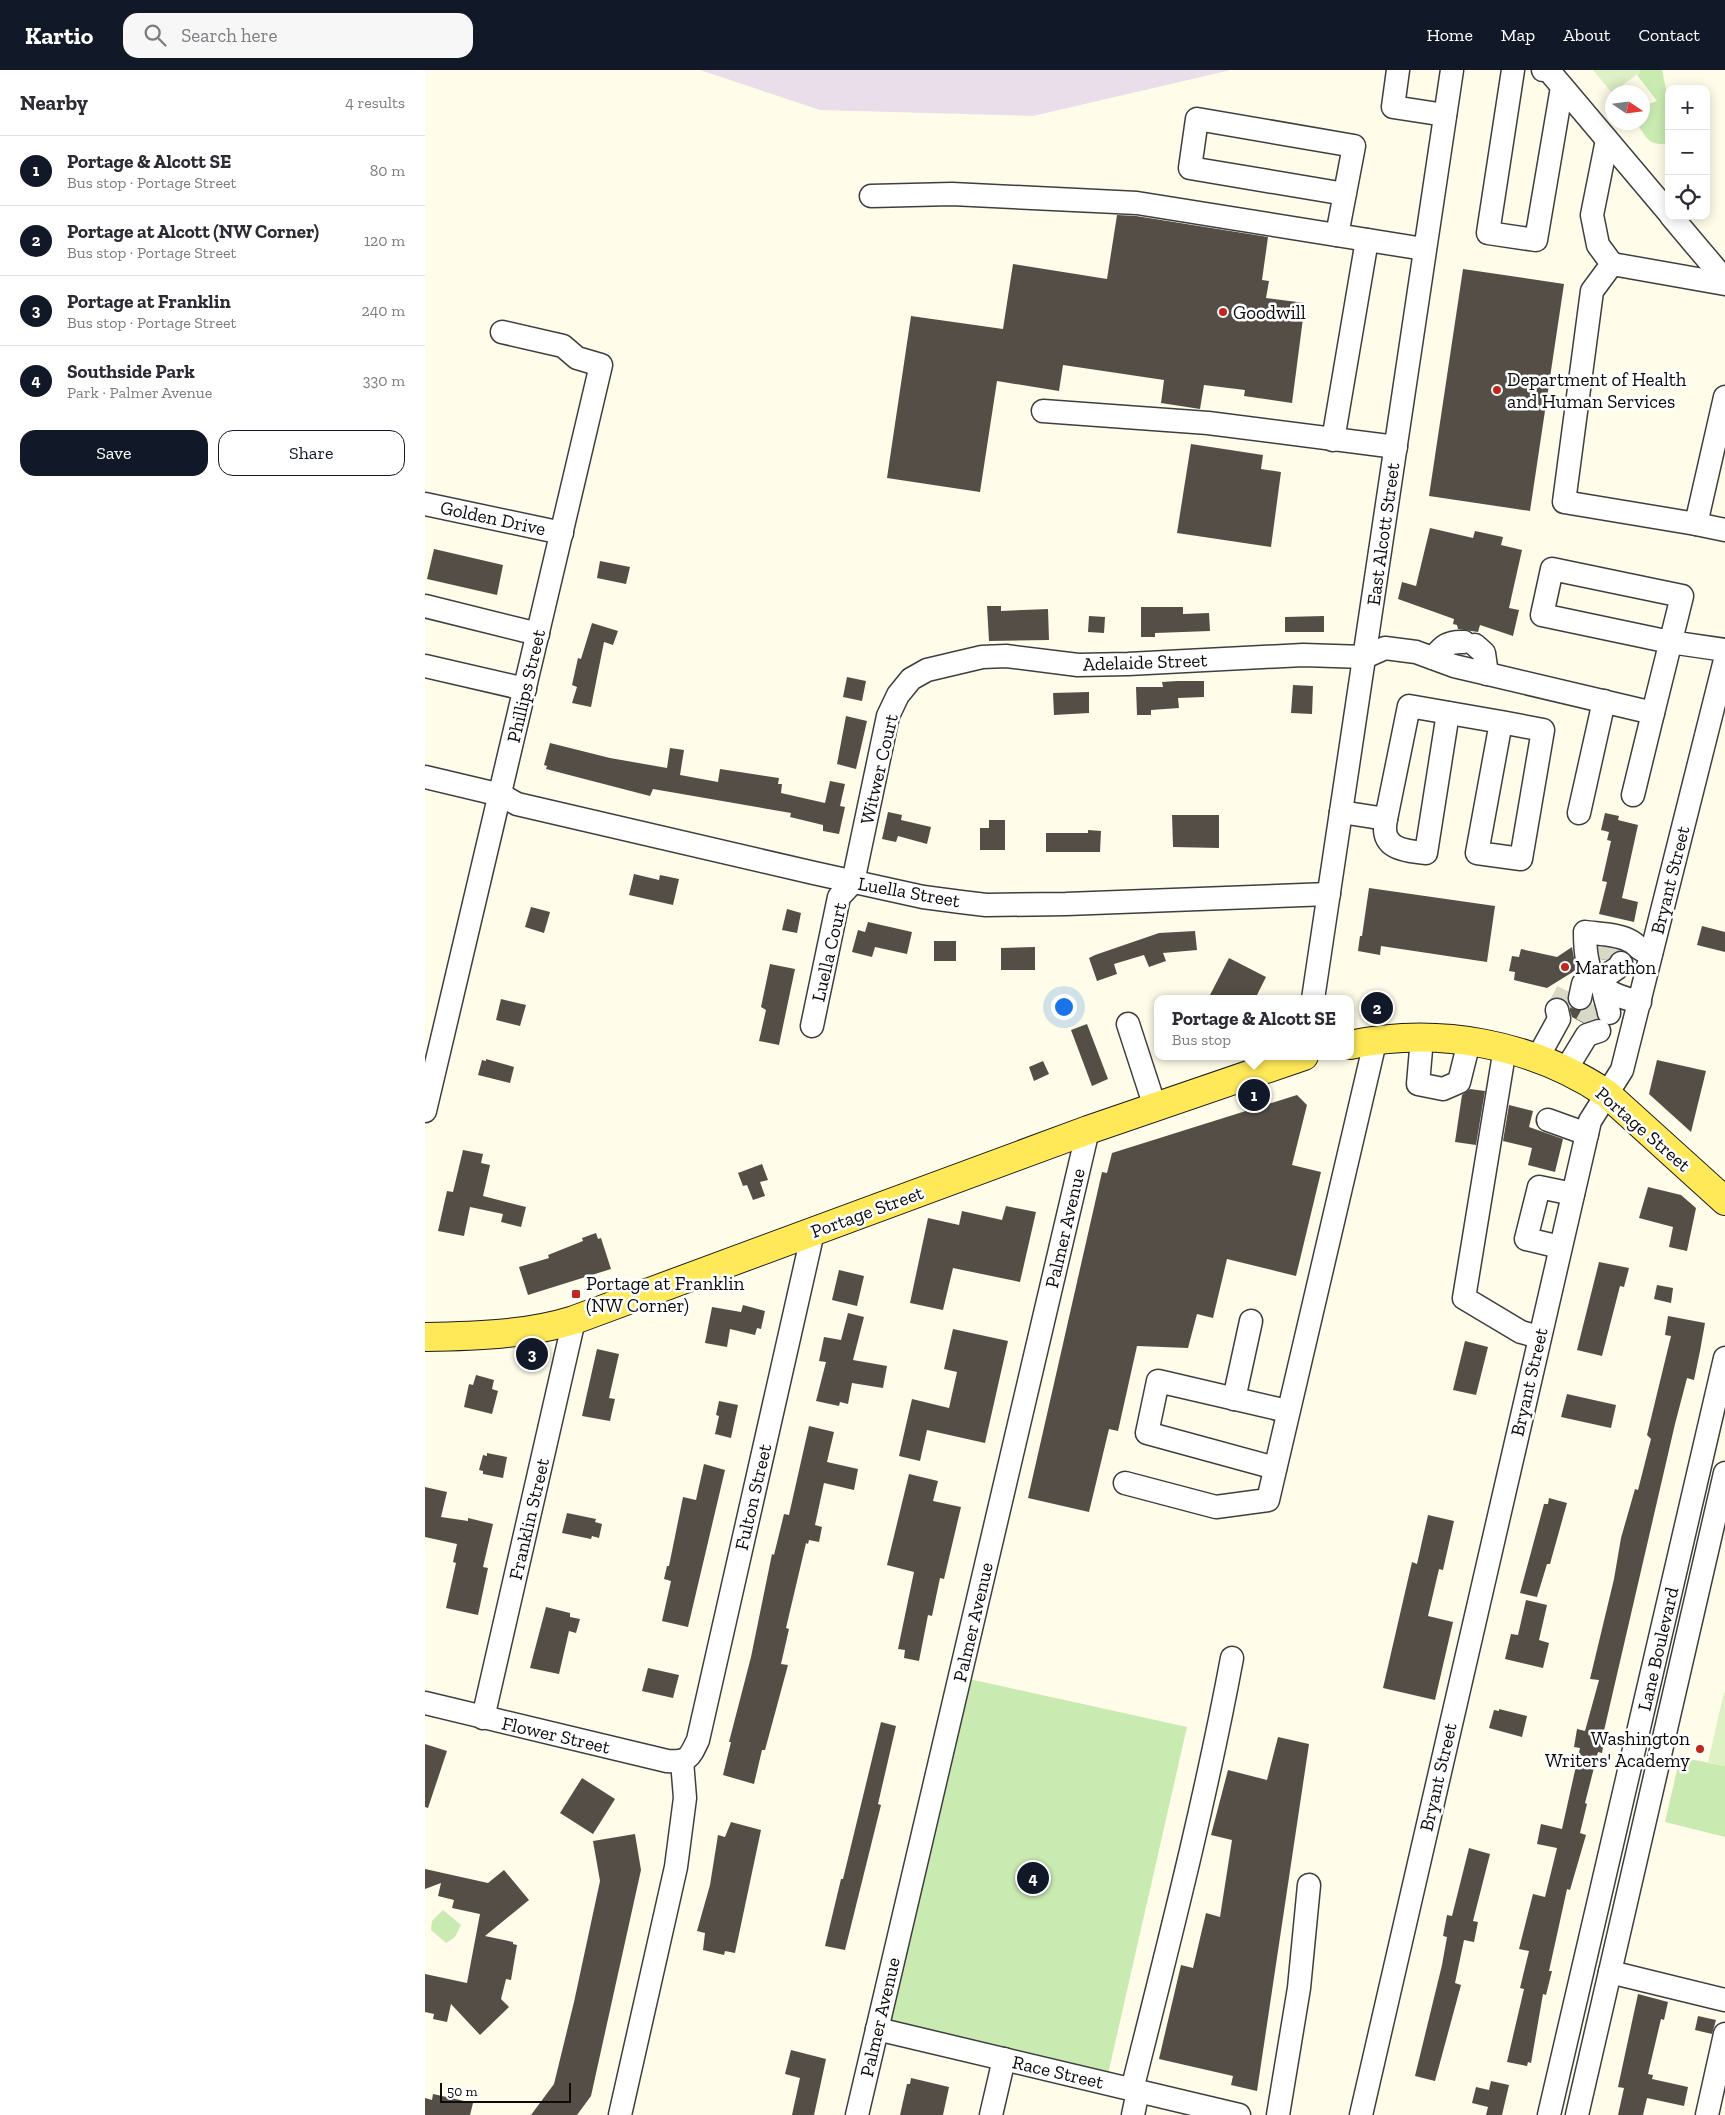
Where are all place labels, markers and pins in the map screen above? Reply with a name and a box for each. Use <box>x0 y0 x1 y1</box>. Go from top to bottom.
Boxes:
place label: Goodwill <box>1233 301 1306 324</box>
marker: Goodwill <box>1217 306 1229 318</box>
place label: Department of Health and Human Services <box>1507 368 1687 413</box>
marker: Department of Health and Human Services <box>1491 384 1503 396</box>
place label: Marathon <box>1575 956 1656 979</box>
marker: Marathon <box>1559 961 1571 973</box>
pin: 2 <box>1361 989 1393 1027</box>
pin: 1 <box>1238 1076 1270 1114</box>
place label: Portage at Franklin (NW Corner) <box>586 1272 745 1317</box>
marker: Portage at Franklin (NW Corner) <box>570 1288 582 1300</box>
pin: 3 <box>516 1335 548 1373</box>
place label: Washington Writers' Academy <box>1545 1727 1690 1772</box>
marker: Washington Writers' Academy <box>1694 1743 1706 1755</box>
pin: 4 <box>1017 1859 1049 1897</box>

